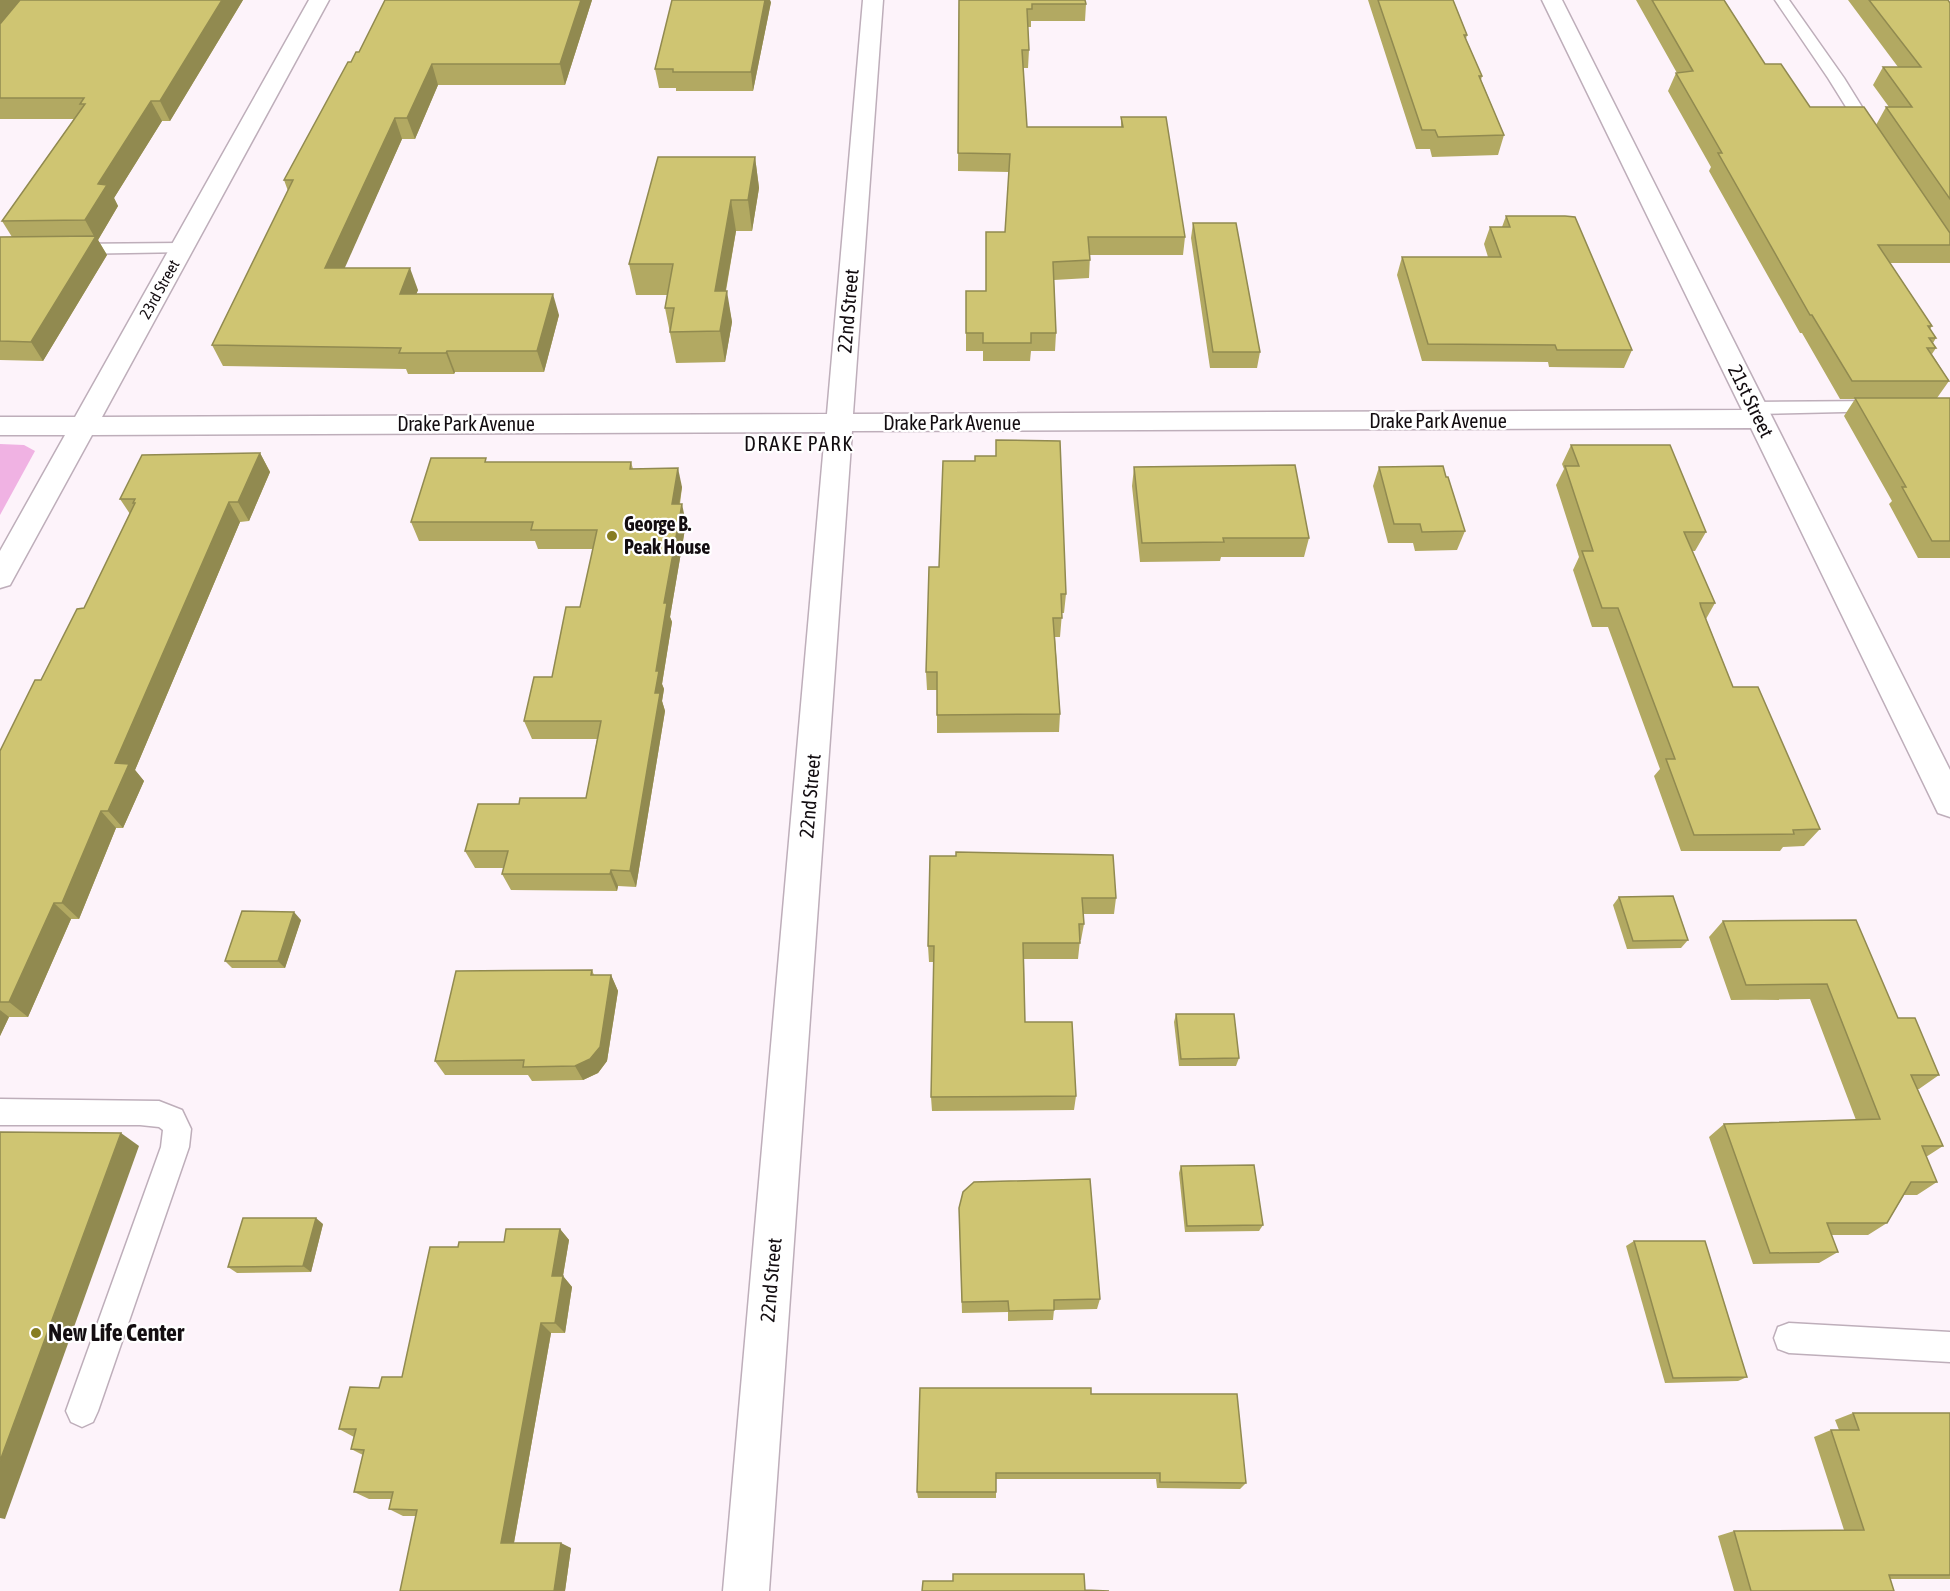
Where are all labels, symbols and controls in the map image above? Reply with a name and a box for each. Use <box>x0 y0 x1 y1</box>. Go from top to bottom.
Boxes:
street label: 23rd Street <box>135 256 183 322</box>
street label: 22nd Street <box>832 268 863 354</box>
street label: 21st Street <box>1724 361 1779 441</box>
street label: Drake Park Avenue <box>1369 409 1507 432</box>
street label: Drake Park Avenue <box>883 411 1021 434</box>
street label: Drake Park Avenue <box>397 412 535 435</box>
district label: DRAKE PARK <box>744 431 854 455</box>
place label: George B. Peak House <box>624 512 710 558</box>
marker: George B. Peak House <box>605 529 619 543</box>
street label: 22nd Street <box>794 753 825 839</box>
street label: 22nd Street <box>755 1237 786 1323</box>
place label: New Life Center <box>48 1319 185 1346</box>
marker: New Life Center <box>29 1326 43 1340</box>

